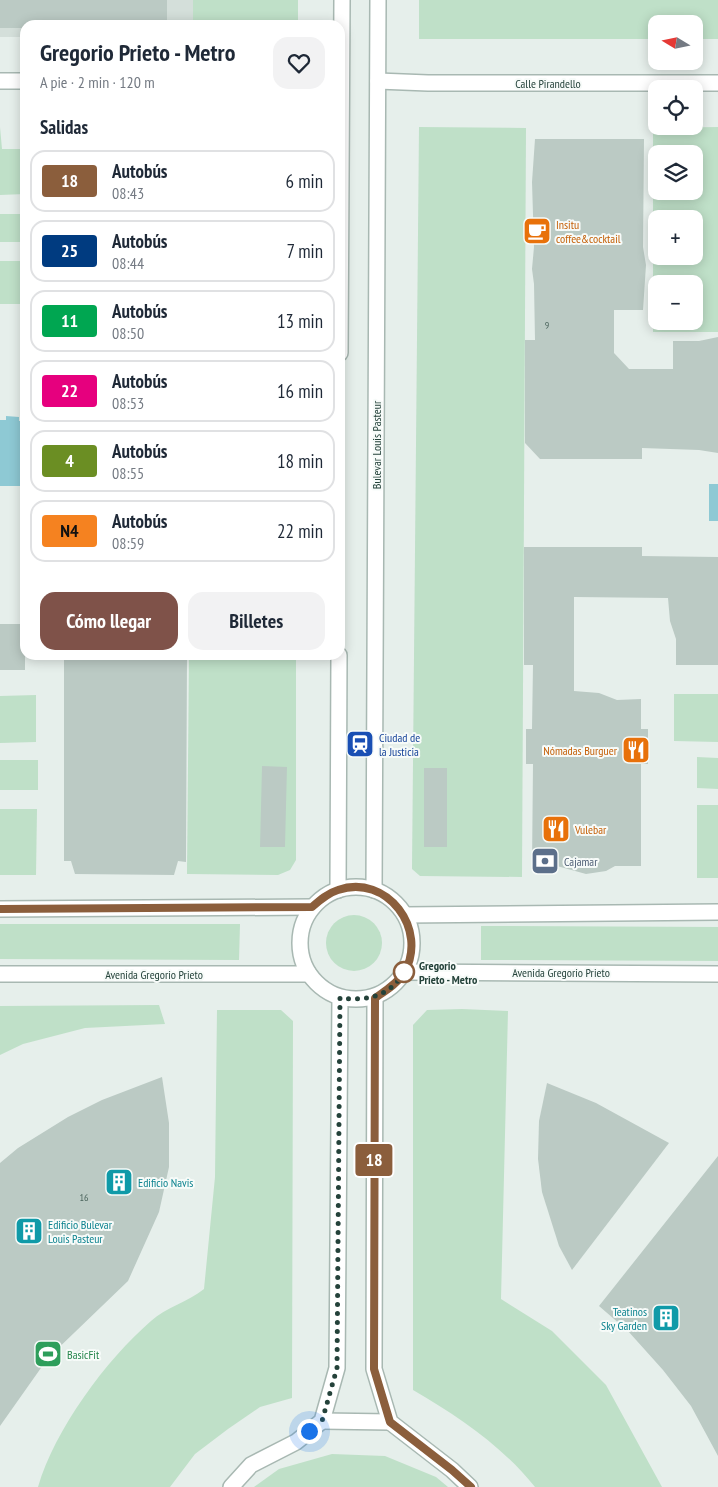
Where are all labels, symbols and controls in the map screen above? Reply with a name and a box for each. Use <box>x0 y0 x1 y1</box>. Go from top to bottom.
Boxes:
north arrow <box>648 15 702 70</box>
map controls <box>648 15 703 330</box>
text: Gregorio Prieto - Metro <box>40 37 235 68</box>
button: heart <box>273 37 325 89</box>
text: A pie · 2 min · 120 m <box>40 72 155 92</box>
street label: Calle Pirandello <box>515 76 581 91</box>
button: locate <box>648 80 703 135</box>
text: Salidas <box>40 115 88 139</box>
button: layers <box>648 145 703 200</box>
text: Autobús <box>112 159 168 183</box>
text: 18 <box>61 169 78 192</box>
text: 6 min <box>286 169 323 193</box>
text: 08:43 <box>112 183 144 203</box>
button: + <box>648 210 703 265</box>
cafe icon: Insitu coffee&cocktail <box>522 216 552 246</box>
place label: Insitu coffee&cocktail <box>556 217 621 246</box>
text: Autobús <box>112 229 168 253</box>
text: 25 <box>61 239 78 262</box>
text: 7 min <box>286 239 323 263</box>
text: 08:44 <box>112 253 144 273</box>
button: − <box>648 275 703 330</box>
text: Autobús <box>112 299 168 323</box>
text: 11 <box>61 309 78 332</box>
text: 13 min <box>277 309 323 333</box>
house number: 9 <box>545 319 549 332</box>
text: 08:50 <box>112 323 144 343</box>
text: Autobús <box>112 369 168 393</box>
text: 22 <box>61 379 78 402</box>
text: 16 min <box>277 379 323 403</box>
text: 08:53 <box>112 393 144 413</box>
street label: Bulevar Louis Pasteur <box>369 400 384 489</box>
text: Autobús <box>112 439 168 463</box>
text: 4 <box>65 449 74 472</box>
text: 18 min <box>277 449 323 473</box>
text: 08:55 <box>112 463 144 483</box>
text: Autobús <box>112 509 168 533</box>
text: N4 <box>60 519 79 542</box>
text: 22 min <box>277 519 323 543</box>
text: 08:59 <box>112 533 144 553</box>
button: Cómo llegar <box>40 592 178 650</box>
button: Billetes <box>188 592 325 650</box>
station icon: Ciudad de la Justicia <box>345 729 375 759</box>
place label: Ciudad de la Justicia <box>379 730 420 759</box>
restaurant icon: Nómadas Burguer <box>621 735 651 765</box>
place label: Nómadas Burguer <box>543 743 618 758</box>
restaurant icon: Vulebar <box>541 814 571 844</box>
place label: Vulebar <box>574 822 607 837</box>
bank icon: Cajamar <box>530 846 560 876</box>
place label: Cajamar <box>564 854 598 869</box>
place label: Gregorio Prieto - Metro <box>419 958 478 987</box>
marker: Gregorio Prieto - Metro <box>393 961 415 983</box>
street label: Avenida Gregorio Prieto <box>512 965 610 980</box>
street label: Avenida Gregorio Prieto <box>105 967 203 982</box>
line badge: 18 <box>352 1144 396 1176</box>
text: 18 <box>365 1148 383 1171</box>
building icon: Edificio Navis <box>104 1167 134 1197</box>
place label: Edificio Navis <box>138 1175 193 1190</box>
house number: 16 <box>80 1191 89 1204</box>
building icon: Edificio Bulevar Louis Pasteur <box>14 1216 44 1246</box>
place label: Edificio Bulevar Louis Pasteur <box>48 1217 113 1246</box>
building icon: Teatinos Sky Garden <box>651 1303 681 1333</box>
place label: Teatinos Sky Garden <box>601 1304 647 1333</box>
sports icon: BasicFit <box>33 1339 63 1369</box>
place label: BasicFit <box>67 1347 100 1362</box>
your location <box>297 1419 322 1444</box>

